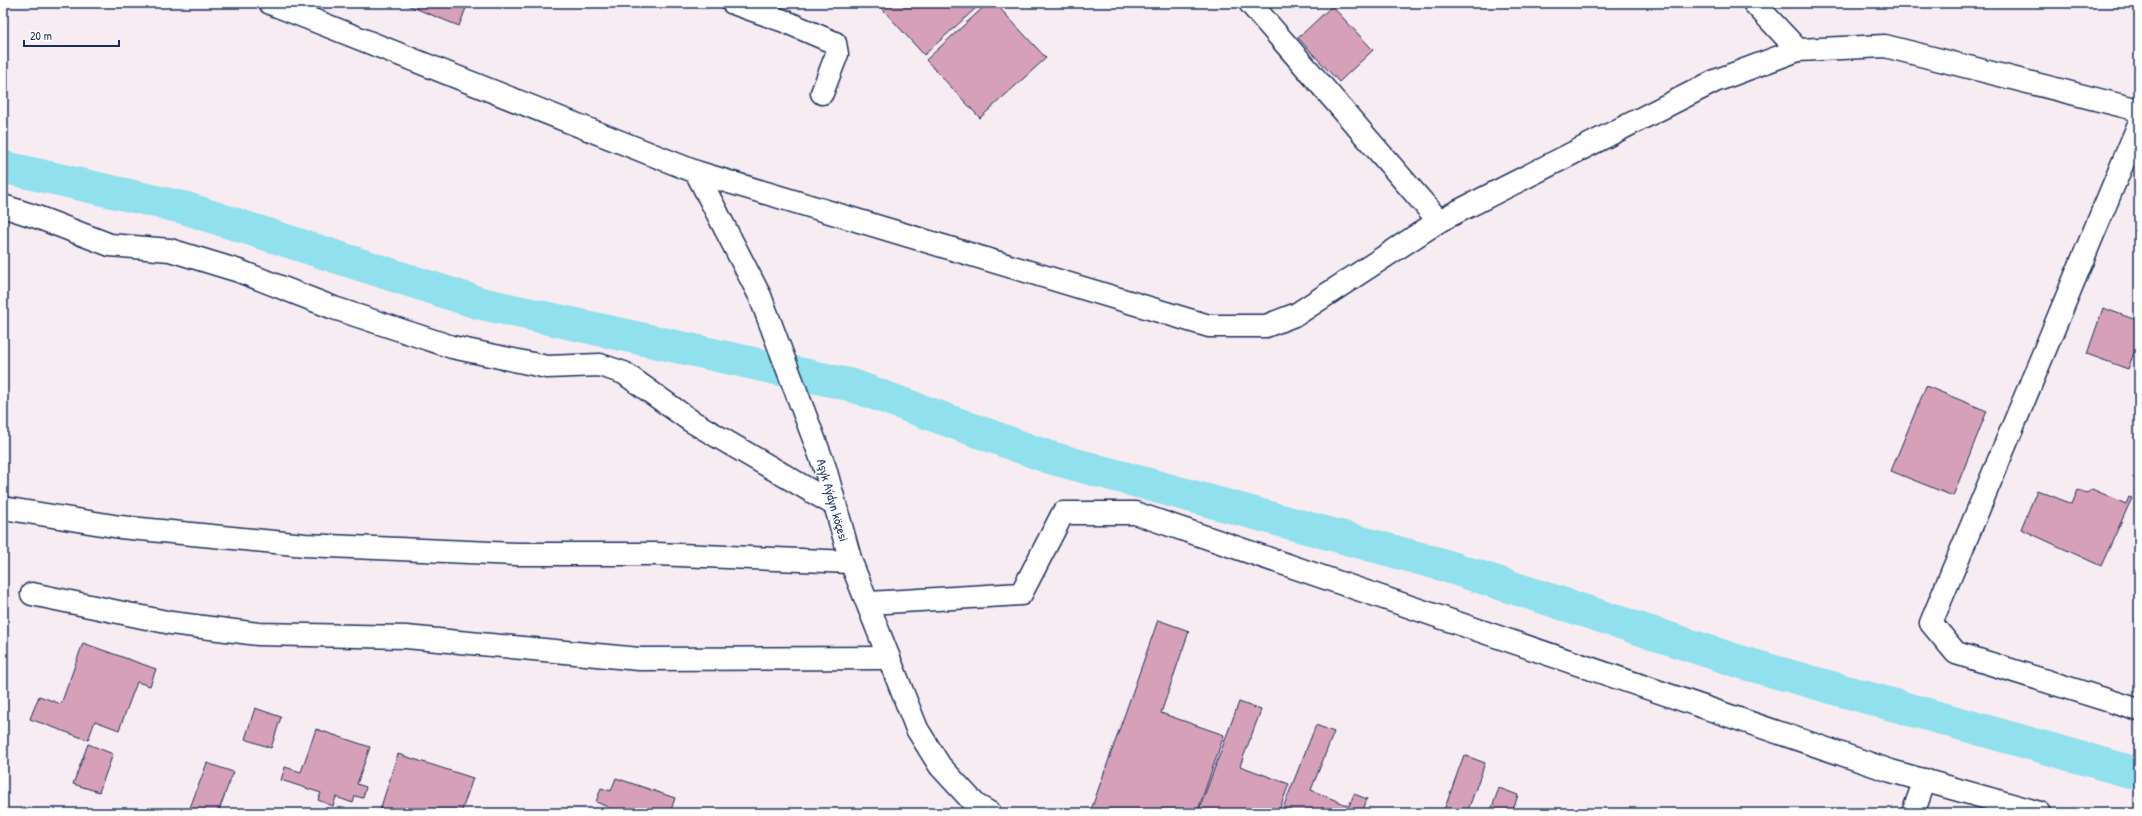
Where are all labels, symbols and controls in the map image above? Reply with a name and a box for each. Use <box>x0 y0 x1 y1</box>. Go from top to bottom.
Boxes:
scale bar <box>24 22 119 48</box>
text: 20 m <box>30 27 52 44</box>
street label: Aşyk Aýdyn köçesi <box>813 457 853 543</box>

